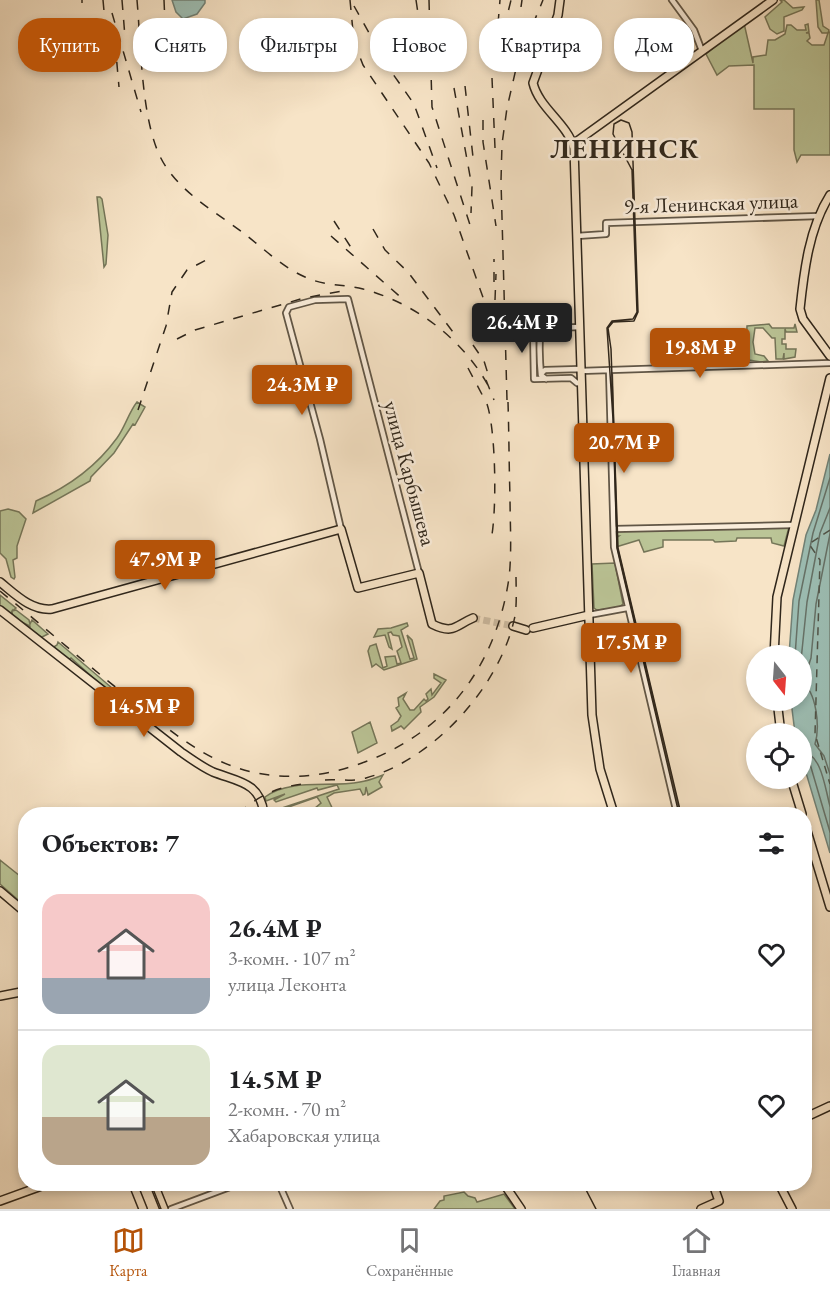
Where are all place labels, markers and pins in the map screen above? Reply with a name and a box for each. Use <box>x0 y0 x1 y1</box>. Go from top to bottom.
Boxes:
pin: 26.4M ₽ <box>467 303 577 354</box>
pin: 19.8M ₽ <box>645 328 755 379</box>
pin: 24.3M ₽ <box>247 365 357 416</box>
pin: 20.7M ₽ <box>569 423 679 474</box>
pin: 47.9M ₽ <box>110 540 220 591</box>
pin: 17.5M ₽ <box>576 623 686 674</box>
pin: 14.5M ₽ <box>89 687 199 738</box>

